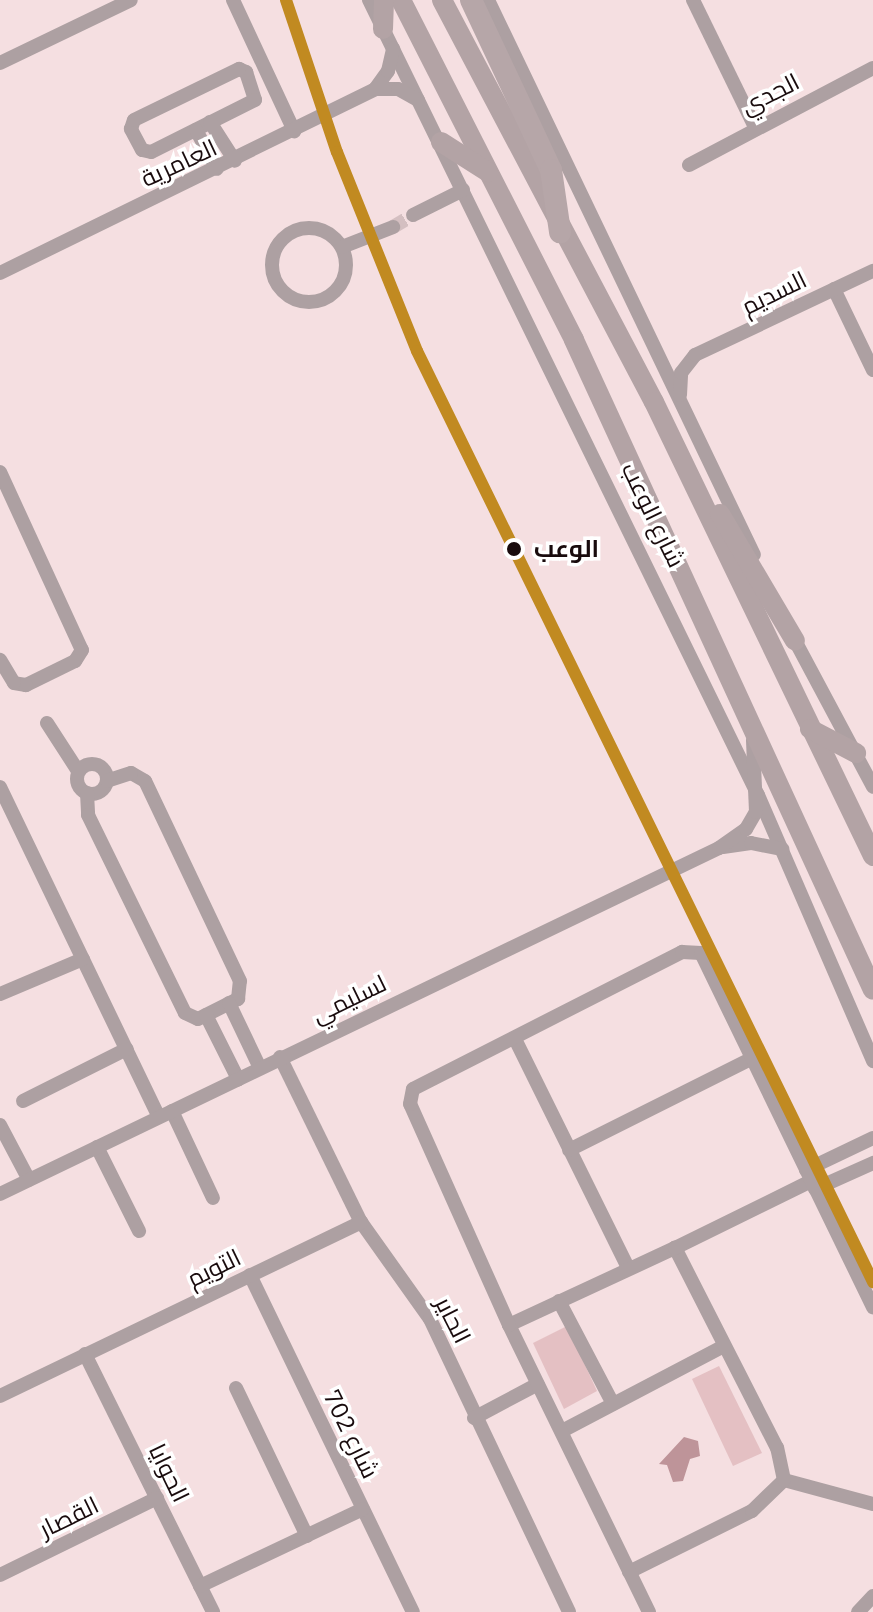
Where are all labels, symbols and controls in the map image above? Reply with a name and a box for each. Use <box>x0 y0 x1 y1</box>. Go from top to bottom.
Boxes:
street label: الجدي <box>736 67 804 121</box>
street label: العامرية <box>137 133 221 193</box>
street label: السديم <box>737 265 811 321</box>
street label: شارع الوعب <box>615 458 691 572</box>
place label: الوعب <box>534 535 599 563</box>
marker: الوعب <box>501 536 527 562</box>
street label: لسليمي <box>307 969 391 1029</box>
street label: التويم <box>182 1243 246 1293</box>
street label: الحاير <box>429 1292 477 1348</box>
street label: شارع 702 <box>317 1385 385 1483</box>
street label: الحوايا <box>143 1439 195 1507</box>
street label: القصار <box>35 1490 103 1544</box>

